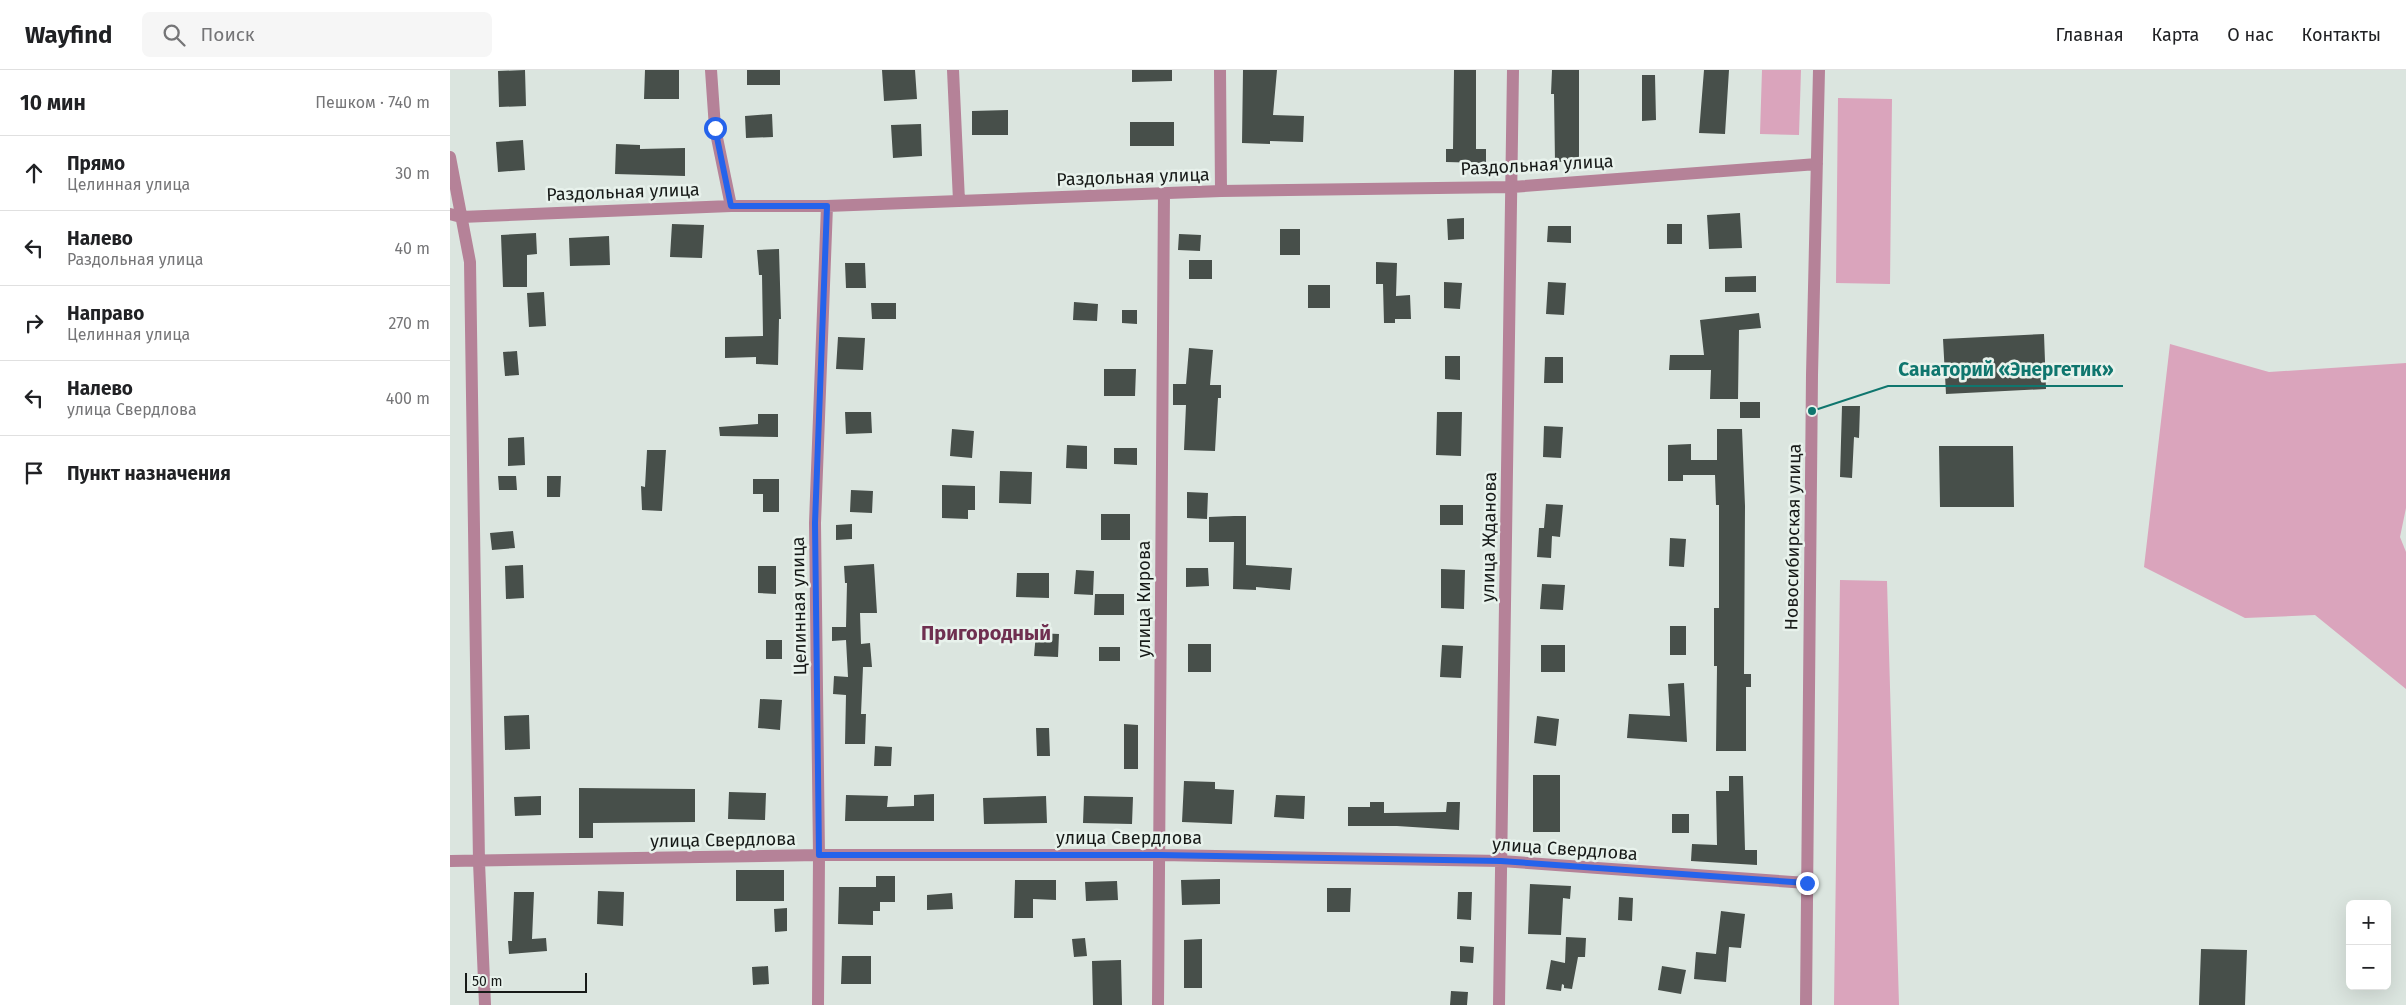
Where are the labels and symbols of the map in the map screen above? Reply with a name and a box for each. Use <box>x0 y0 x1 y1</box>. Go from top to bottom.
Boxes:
route start <box>704 117 727 140</box>
street label: Раздольная улица <box>1460 150 1614 180</box>
street label: Раздольная улица <box>1056 163 1210 191</box>
street label: Раздольная улица <box>546 178 700 206</box>
callout: Санаторий «Энергетик» <box>1888 352 2123 386</box>
text: Санаторий «Энергетик» <box>1898 358 2114 381</box>
street label: Новосибирская улица <box>1780 443 1806 631</box>
street label: улица Жданова <box>1477 472 1501 602</box>
street label: Целинная улица <box>787 536 811 676</box>
street label: улица Кирова <box>1133 540 1155 658</box>
district label: Пригородный <box>921 621 1051 645</box>
street label: улица Свердлова <box>1056 827 1202 849</box>
street label: улица Свердлова <box>650 828 796 852</box>
street label: улица Свердлова <box>1491 833 1639 865</box>
route end <box>1796 872 1819 895</box>
scale bar <box>465 970 588 993</box>

